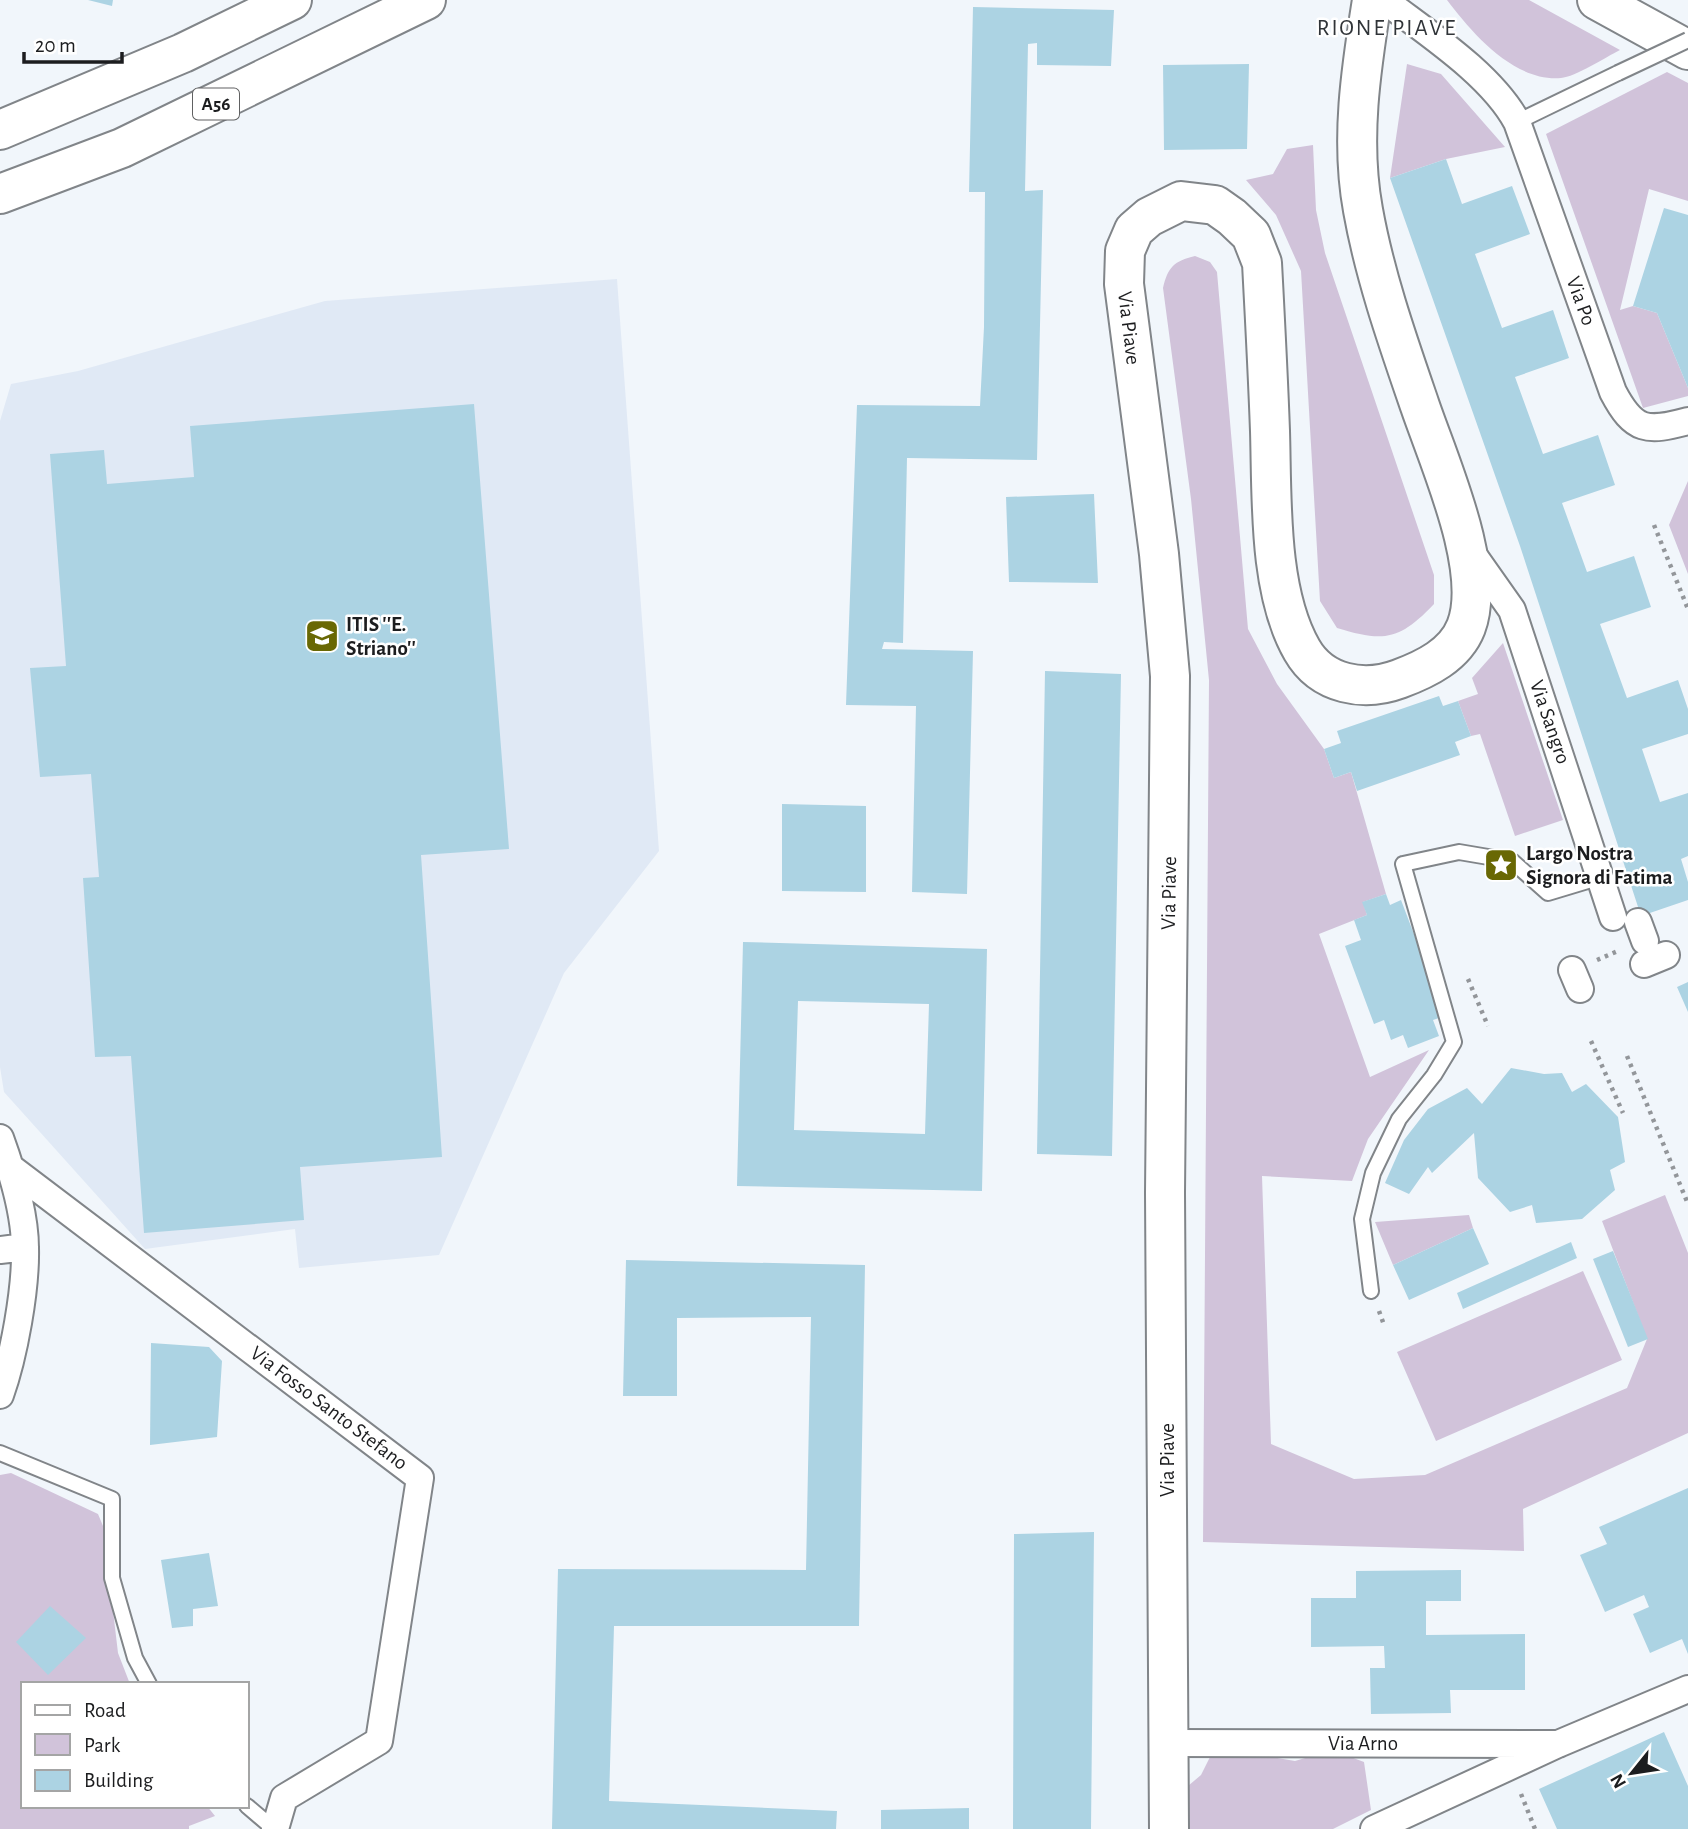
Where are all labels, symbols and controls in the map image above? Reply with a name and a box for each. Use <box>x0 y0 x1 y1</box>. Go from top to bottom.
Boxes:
district label: RIONE PIAVE <box>1317 17 1457 40</box>
scale bar <box>24 21 122 65</box>
text: 20 m <box>35 35 76 56</box>
road number: A56 <box>193 88 239 120</box>
street label: Via Po <box>1563 274 1599 328</box>
street label: Via Piave <box>1114 290 1144 366</box>
place label: ITIS ''E. Striano'' <box>346 614 416 659</box>
school or university icon: ITIS ''E. Striano'' <box>303 617 341 655</box>
street label: Via Sangro <box>1526 677 1574 767</box>
place label: Largo Nostra Signora di Fatima <box>1526 843 1673 888</box>
place icon: Largo Nostra Signora di Fatima <box>1482 846 1520 884</box>
street label: Via Piave <box>1158 856 1180 930</box>
street label: Via Fosso Santo Stefano <box>246 1342 412 1474</box>
street label: Via Piave <box>1157 1423 1178 1497</box>
legend <box>21 1682 248 1808</box>
text: Road <box>84 1700 126 1721</box>
street label: Via Arno <box>1328 1733 1398 1754</box>
text: Park <box>84 1735 121 1756</box>
north arrow <box>1597 1738 1667 1808</box>
text: Building <box>84 1770 154 1791</box>
text: N <box>1607 1770 1630 1791</box>

